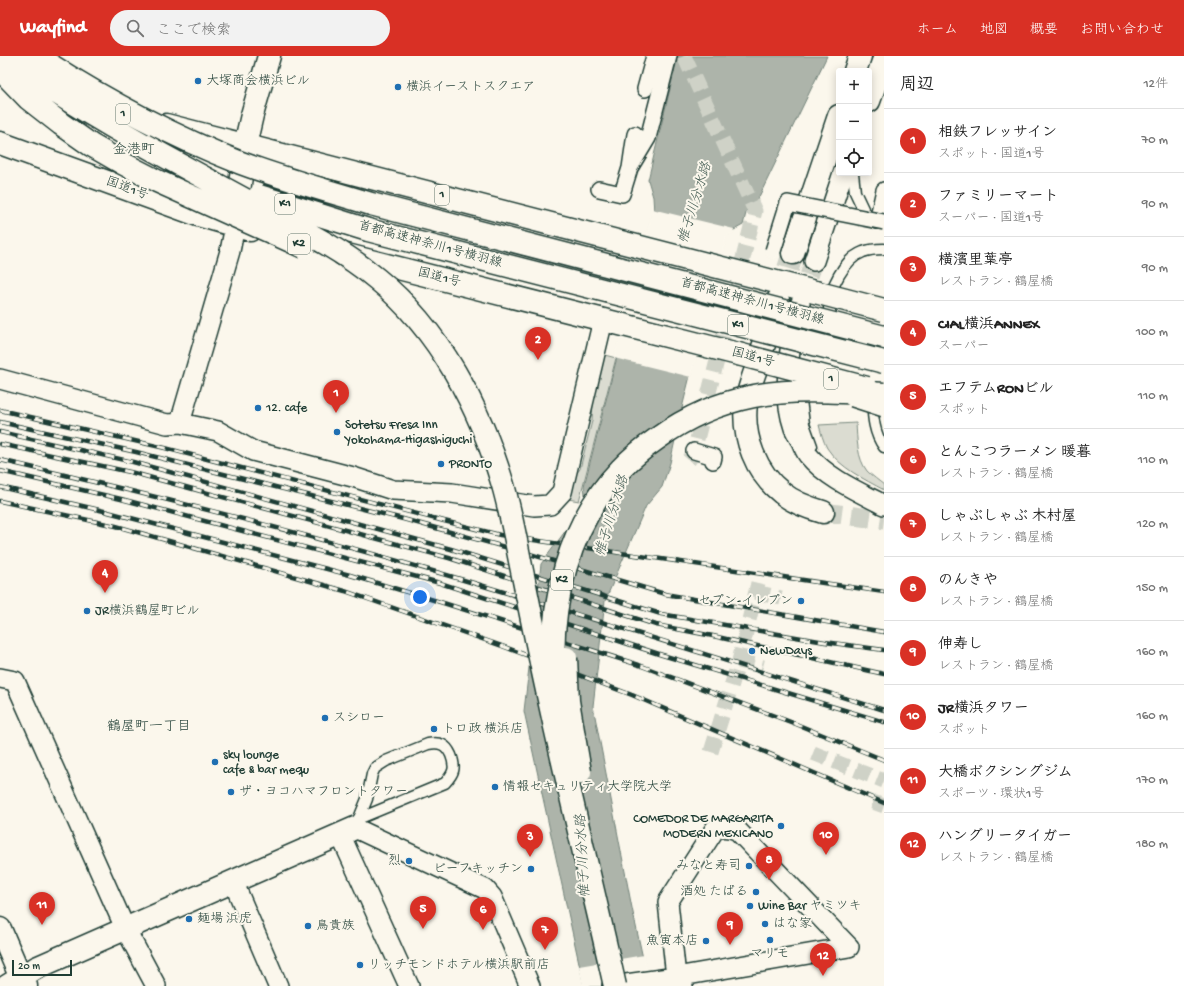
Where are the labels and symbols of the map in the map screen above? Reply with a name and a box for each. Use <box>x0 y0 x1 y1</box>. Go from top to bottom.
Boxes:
place label: 大塚商会横浜ビル <box>206 73 310 89</box>
marker: 大塚商会横浜ビル <box>193 76 203 86</box>
place label: 横浜イーストスクエア <box>406 80 535 95</box>
marker: 横浜イーストスクエア <box>393 82 403 92</box>
road number: 1 <box>116 104 130 124</box>
district label: 金港町 <box>113 142 155 159</box>
water label: 帷子川分水路 <box>675 159 717 246</box>
street label: 国道1号 <box>104 173 151 204</box>
road number: 1 <box>435 185 449 205</box>
road number: K1 <box>275 194 295 214</box>
street label: 首都高速神奈川1号横羽線 <box>356 218 505 272</box>
road number: K2 <box>288 234 310 254</box>
street label: 国道1号 <box>416 264 463 291</box>
street label: 首都高速神奈川1号横羽線 <box>678 275 827 329</box>
road number: K1 <box>728 315 748 335</box>
pin: 2 <box>525 327 551 360</box>
street label: 国道1号 <box>730 344 777 371</box>
road number: 1 <box>824 369 838 389</box>
pin: 1 <box>323 380 349 413</box>
place label: 12. cafe <box>265 401 307 416</box>
marker: 12. cafe <box>253 403 263 413</box>
place label: Sotetsu Fresa Inn Yokohama-Higashiguchi <box>344 418 472 448</box>
marker: Sotetsu Fresa Inn Yokohama-Higashiguchi <box>332 427 342 437</box>
place label: PRONTO <box>448 457 492 472</box>
marker: PRONTO <box>436 459 446 469</box>
water label: 帷子川分水路 <box>592 472 634 559</box>
pin: 4 <box>92 560 118 593</box>
road number: K2 <box>551 570 573 590</box>
your location <box>410 587 430 607</box>
place label: セブン-イレブン <box>698 594 793 609</box>
marker: セブン-イレブン <box>796 596 806 606</box>
place label: JR横浜鶴屋町ビル <box>95 603 199 619</box>
marker: JR横浜鶴屋町ビル <box>82 606 92 616</box>
place label: NewDays <box>760 644 813 659</box>
marker: NewDays <box>747 646 757 656</box>
place label: スシロー <box>333 711 385 726</box>
marker: スシロー <box>320 713 330 723</box>
district label: 鶴屋町一丁目 <box>107 719 191 736</box>
place label: トロ政 横浜店 <box>442 722 523 737</box>
marker: トロ政 横浜店 <box>429 724 439 734</box>
place label: sky lounge cafe & bar mequ <box>223 748 309 778</box>
marker: sky lounge cafe & bar mequ <box>210 757 220 767</box>
place label: 情報セキュリティ大学院大学 <box>503 779 672 795</box>
marker: 情報セキュリティ大学院大学 <box>490 782 500 792</box>
place label: ザ・ヨコハマフロントタワー <box>239 785 408 800</box>
marker: ザ・ヨコハマフロントタワー <box>226 787 236 797</box>
place label: COMEDOR DE MARGARITA MODERN MEXICANO <box>633 812 774 842</box>
water label: 帷子川分水路 <box>572 813 595 898</box>
marker: COMEDOR DE MARGARITA MODERN MEXICANO <box>776 821 786 831</box>
pin: 10 <box>813 822 839 855</box>
pin: 3 <box>517 824 543 857</box>
pin: 8 <box>756 847 782 880</box>
place label: 烈 <box>388 853 401 869</box>
marker: 烈 <box>404 856 414 866</box>
place label: みなと寿司 <box>676 858 741 874</box>
marker: みなと寿司 <box>744 861 754 871</box>
place label: ビーフキッチン <box>433 862 523 877</box>
marker: ビーフキッチン <box>526 864 536 874</box>
place label: 酒処 たばる <box>680 885 748 900</box>
marker: 酒処 たばる <box>751 887 761 897</box>
pin: 11 <box>29 892 55 925</box>
pin: 5 <box>410 896 436 929</box>
pin: 6 <box>470 897 496 930</box>
place label: Wine Bar ヤミツキ <box>758 899 861 914</box>
marker: Wine Bar ヤミツキ <box>745 901 755 911</box>
place label: 麺場 浜虎 <box>197 911 252 927</box>
pin: 9 <box>717 912 743 945</box>
marker: 麺場 浜虎 <box>184 914 194 924</box>
pin: 7 <box>532 917 558 950</box>
place label: はな家 <box>773 917 812 932</box>
place label: 鳥貴族 <box>316 919 355 934</box>
marker: はな家 <box>760 919 770 929</box>
marker: 鳥貴族 <box>303 921 313 931</box>
place label: 魚寅本店 <box>646 934 698 949</box>
marker: マリモ <box>765 935 775 945</box>
marker: 魚寅本店 <box>701 936 711 946</box>
pin: 12 <box>810 943 836 976</box>
place label: マリモ <box>750 947 790 962</box>
place label: リッチモンドホテル横浜駅前店 <box>368 957 549 973</box>
scale bar <box>12 958 72 977</box>
marker: リッチモンドホテル横浜駅前店 <box>355 960 365 970</box>

